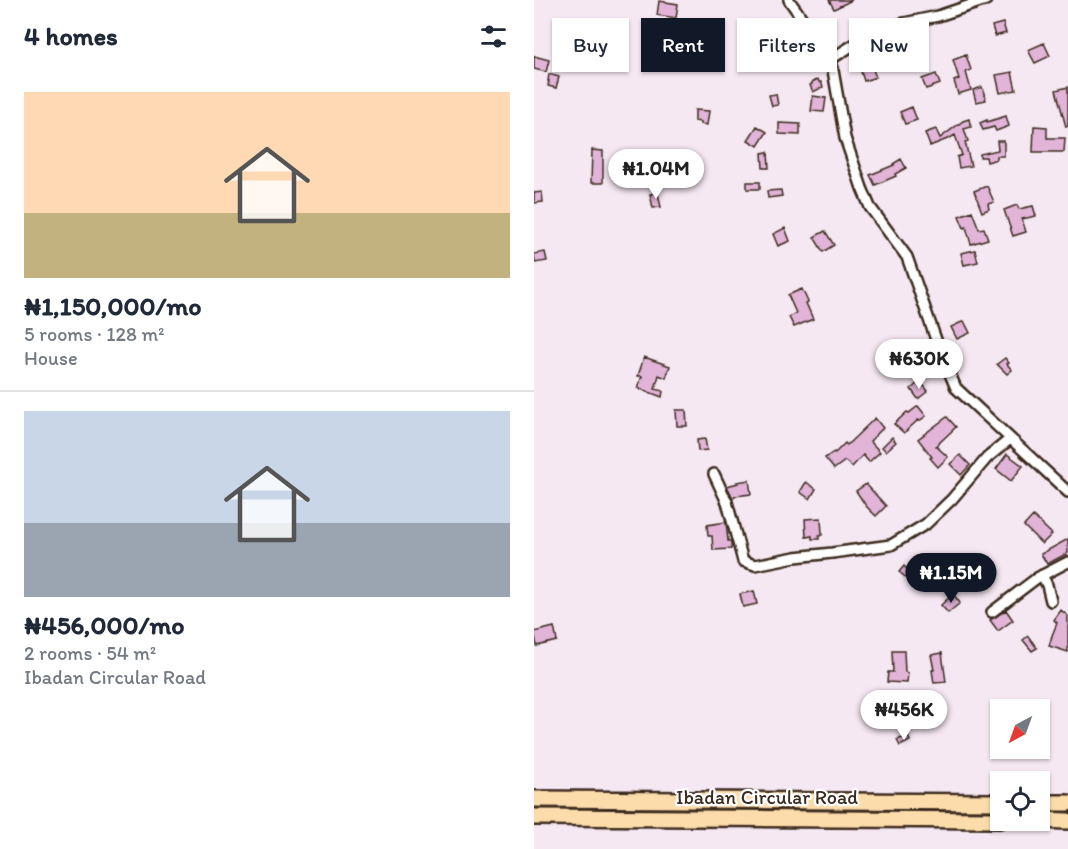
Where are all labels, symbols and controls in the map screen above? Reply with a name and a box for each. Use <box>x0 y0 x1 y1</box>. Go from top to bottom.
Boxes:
chip: Buy <box>552 18 629 72</box>
chip: Rent <box>641 18 725 72</box>
chip: Filters <box>737 18 837 72</box>
chip: New <box>849 18 929 72</box>
text: 4 homes <box>24 20 118 52</box>
icon: filters <box>477 20 510 53</box>
icon: home <box>213 131 321 239</box>
pin: ₦1.04M <box>607 149 705 200</box>
text: ₦1.04M <box>622 156 690 180</box>
text: ₦1,150,000/mo <box>24 290 202 322</box>
text: 5 rooms · 128 m² <box>24 322 165 346</box>
pin: ₦630K <box>877 339 961 390</box>
text: House <box>24 346 78 370</box>
text: ₦630K <box>889 346 949 370</box>
icon: home <box>213 450 321 558</box>
pin: ₦1.15M <box>902 553 1000 604</box>
text: ₦1.15M <box>919 560 983 584</box>
text: ₦456,000/mo <box>24 609 185 641</box>
text: 2 rooms · 54 m² <box>24 641 156 665</box>
text: Ibadan Circular Road <box>24 665 206 689</box>
pin: ₦456K <box>862 690 946 741</box>
text: ₦456K <box>874 697 934 721</box>
north arrow <box>990 699 1050 759</box>
map controls <box>990 699 1050 831</box>
button: locate <box>990 771 1050 831</box>
street label: Ibadan Circular Road <box>676 785 858 809</box>

